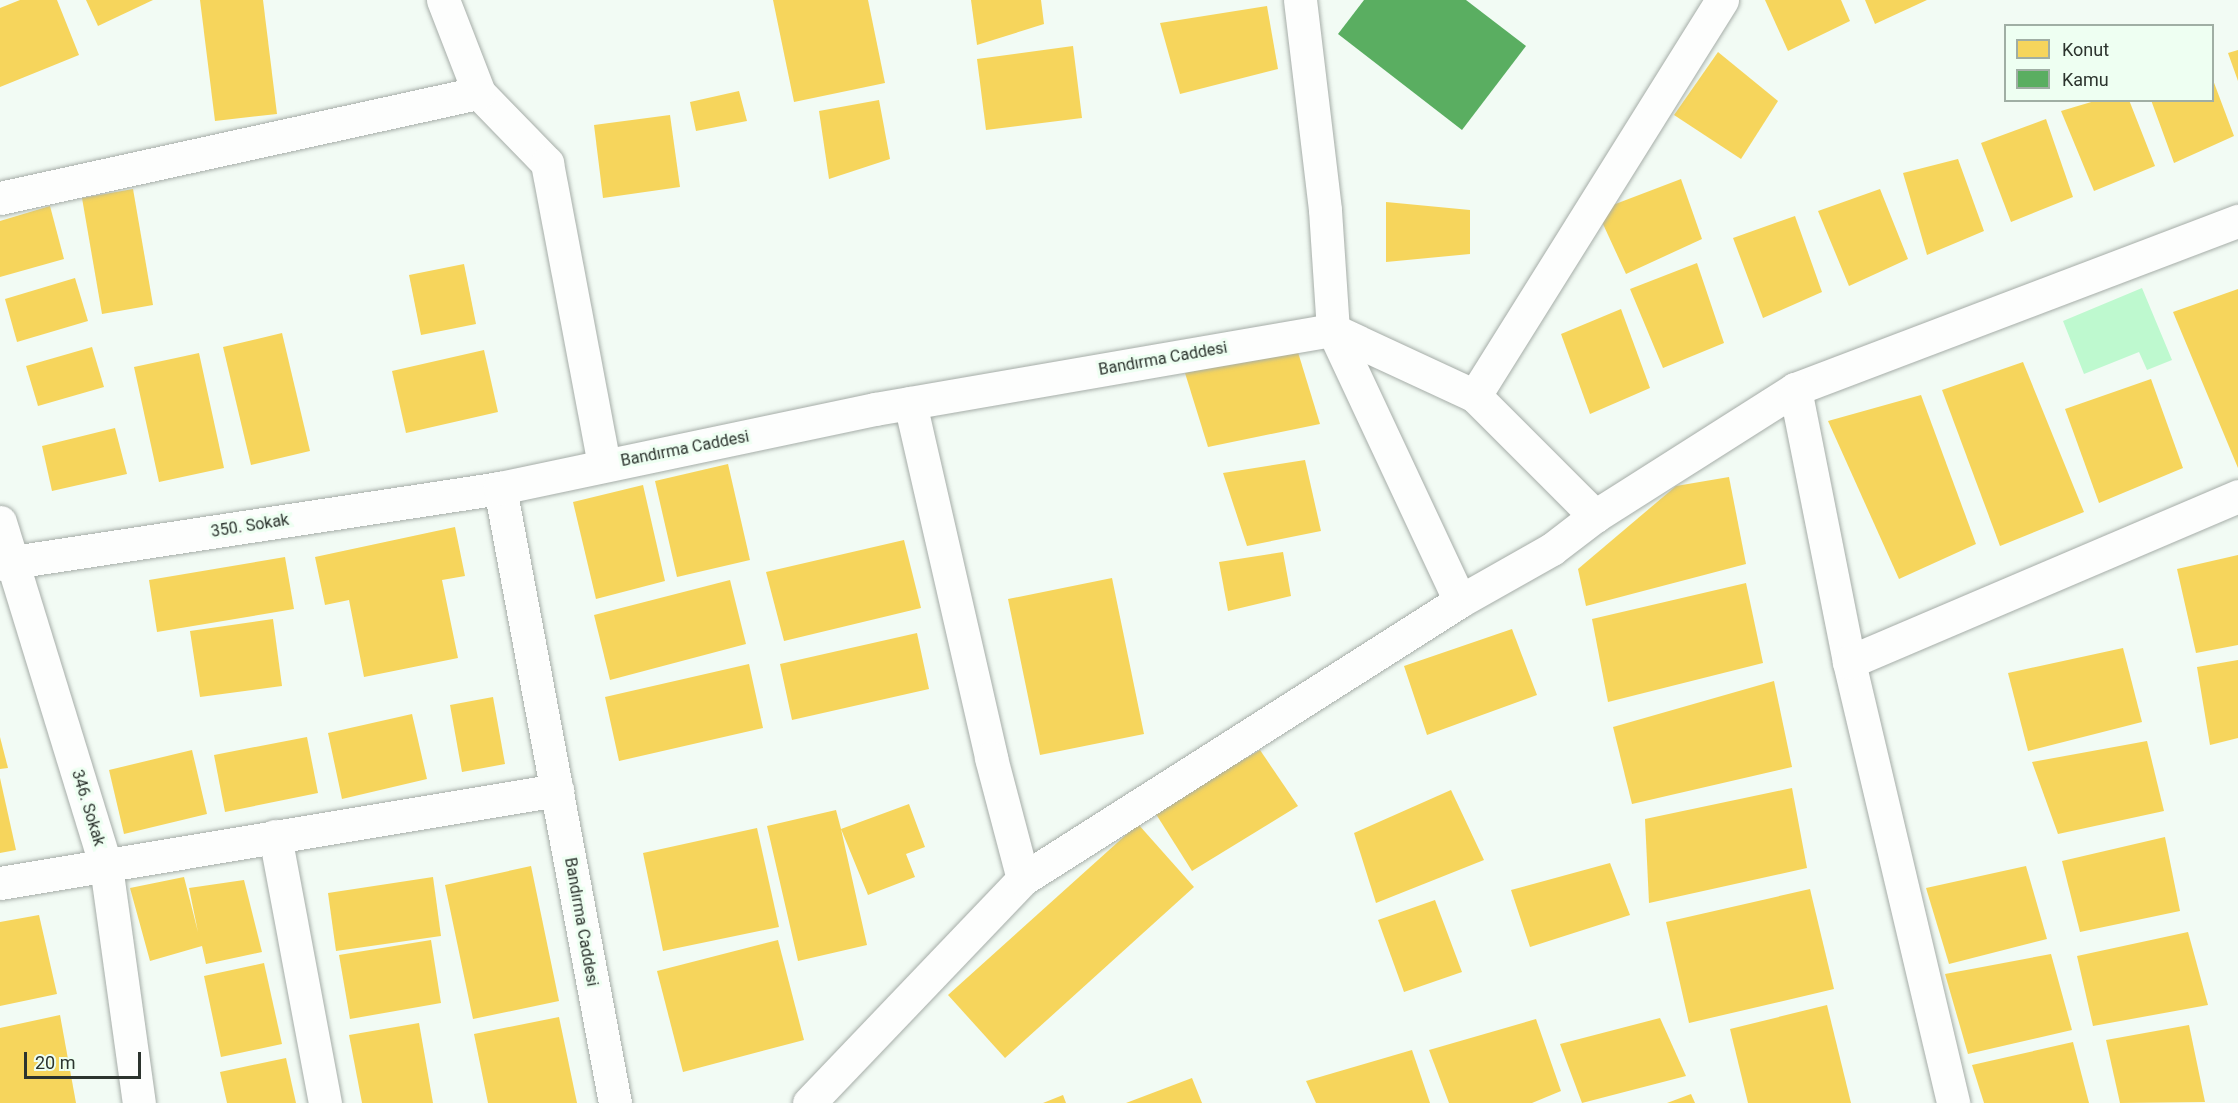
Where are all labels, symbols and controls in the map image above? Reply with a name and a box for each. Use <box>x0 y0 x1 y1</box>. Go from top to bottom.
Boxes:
legend <box>2004 24 2214 102</box>
text: Konut <box>2062 39 2109 60</box>
text: Kamu <box>2062 69 2109 90</box>
street label: Bandırma Caddesi <box>1097 338 1229 380</box>
street label: Bandırma Caddesi <box>619 427 751 471</box>
street label: 350. Sokak <box>210 510 290 542</box>
street label: 346. Sokak <box>67 768 109 848</box>
street label: Bandırma Caddesi <box>560 856 602 988</box>
scale bar <box>27 1040 144 1078</box>
text: 20 m <box>35 1052 75 1073</box>

